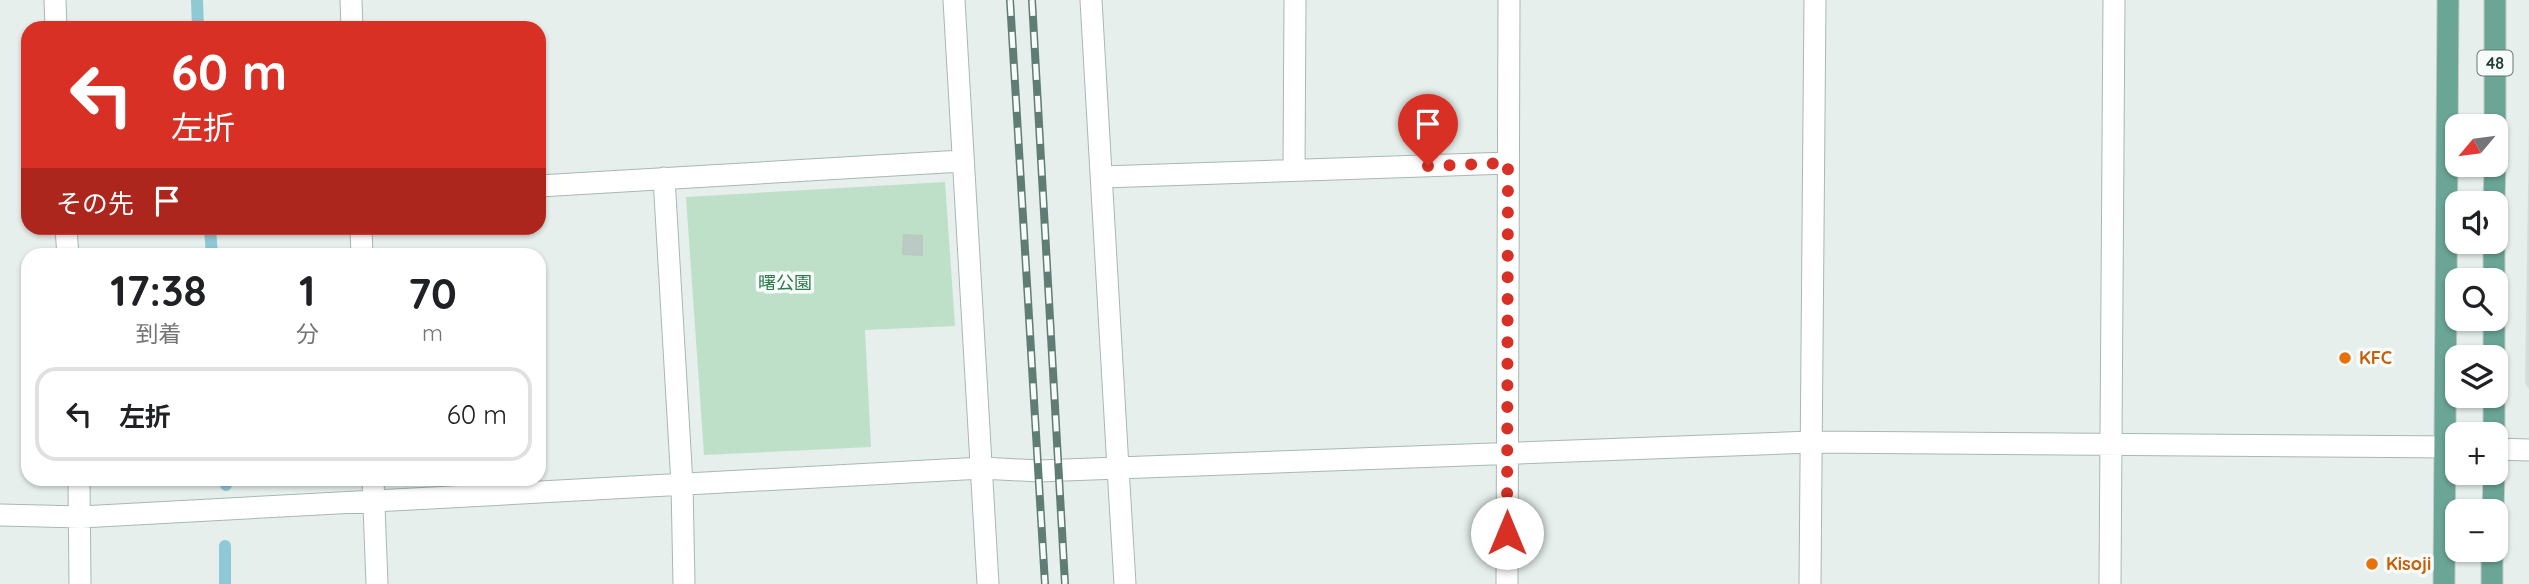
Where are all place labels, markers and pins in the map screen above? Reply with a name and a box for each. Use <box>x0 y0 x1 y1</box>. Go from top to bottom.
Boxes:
pin <box>1398 94 1458 166</box>
place label: KFC <box>2359 346 2392 369</box>
marker: KFC <box>2337 350 2353 366</box>
place label: Kisoji <box>2386 552 2431 575</box>
marker: Kisoji <box>2364 556 2380 572</box>

